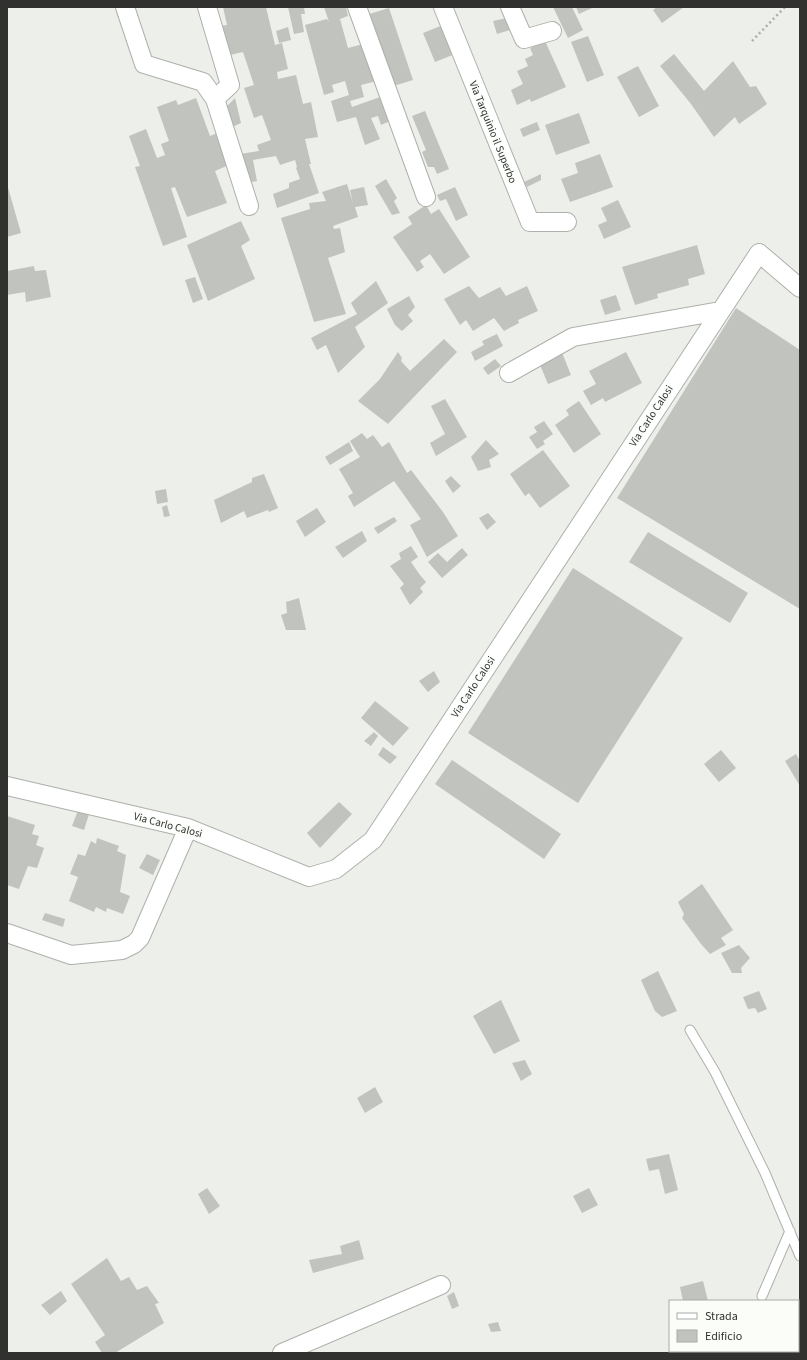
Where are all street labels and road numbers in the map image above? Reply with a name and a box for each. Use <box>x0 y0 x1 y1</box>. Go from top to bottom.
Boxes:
street label: Via Tarquinio il Superbo <box>466 79 520 185</box>
street label: Via Carlo Calosi <box>625 382 677 450</box>
street label: Via Carlo Calosi <box>447 653 499 721</box>
street label: Via Carlo Calosi <box>132 809 204 841</box>

